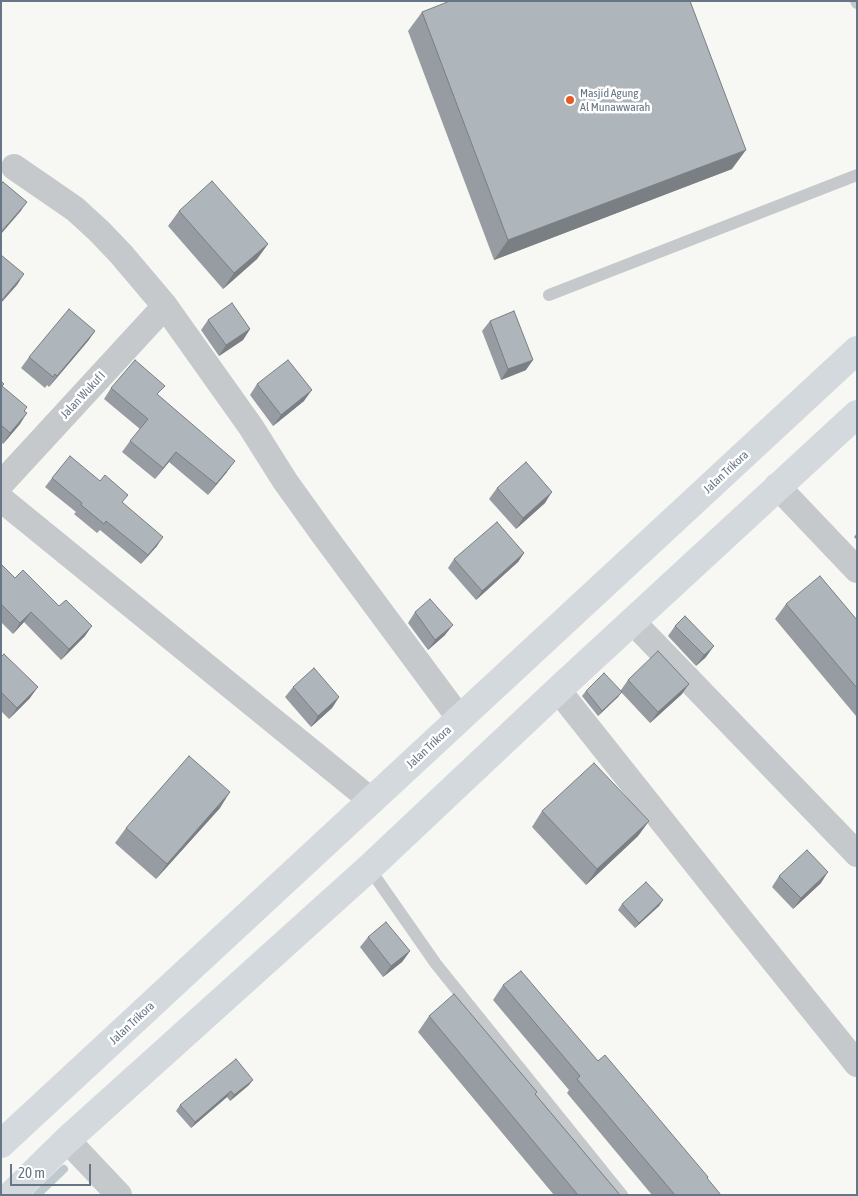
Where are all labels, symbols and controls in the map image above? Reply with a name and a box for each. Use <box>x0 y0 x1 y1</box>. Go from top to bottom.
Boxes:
place label: Masjid Agung Al Munawwarah <box>580 86 650 114</box>
marker: Masjid Agung Al Munawwarah <box>564 94 576 106</box>
street label: Jalan Wukuf I <box>58 368 108 422</box>
street label: Jalan Trikora <box>701 448 751 496</box>
street label: Jalan Trikora <box>404 723 454 771</box>
street label: Jalan Trikora <box>107 999 157 1047</box>
scale bar <box>12 1154 94 1186</box>
text: 20 m <box>18 1164 45 1181</box>

